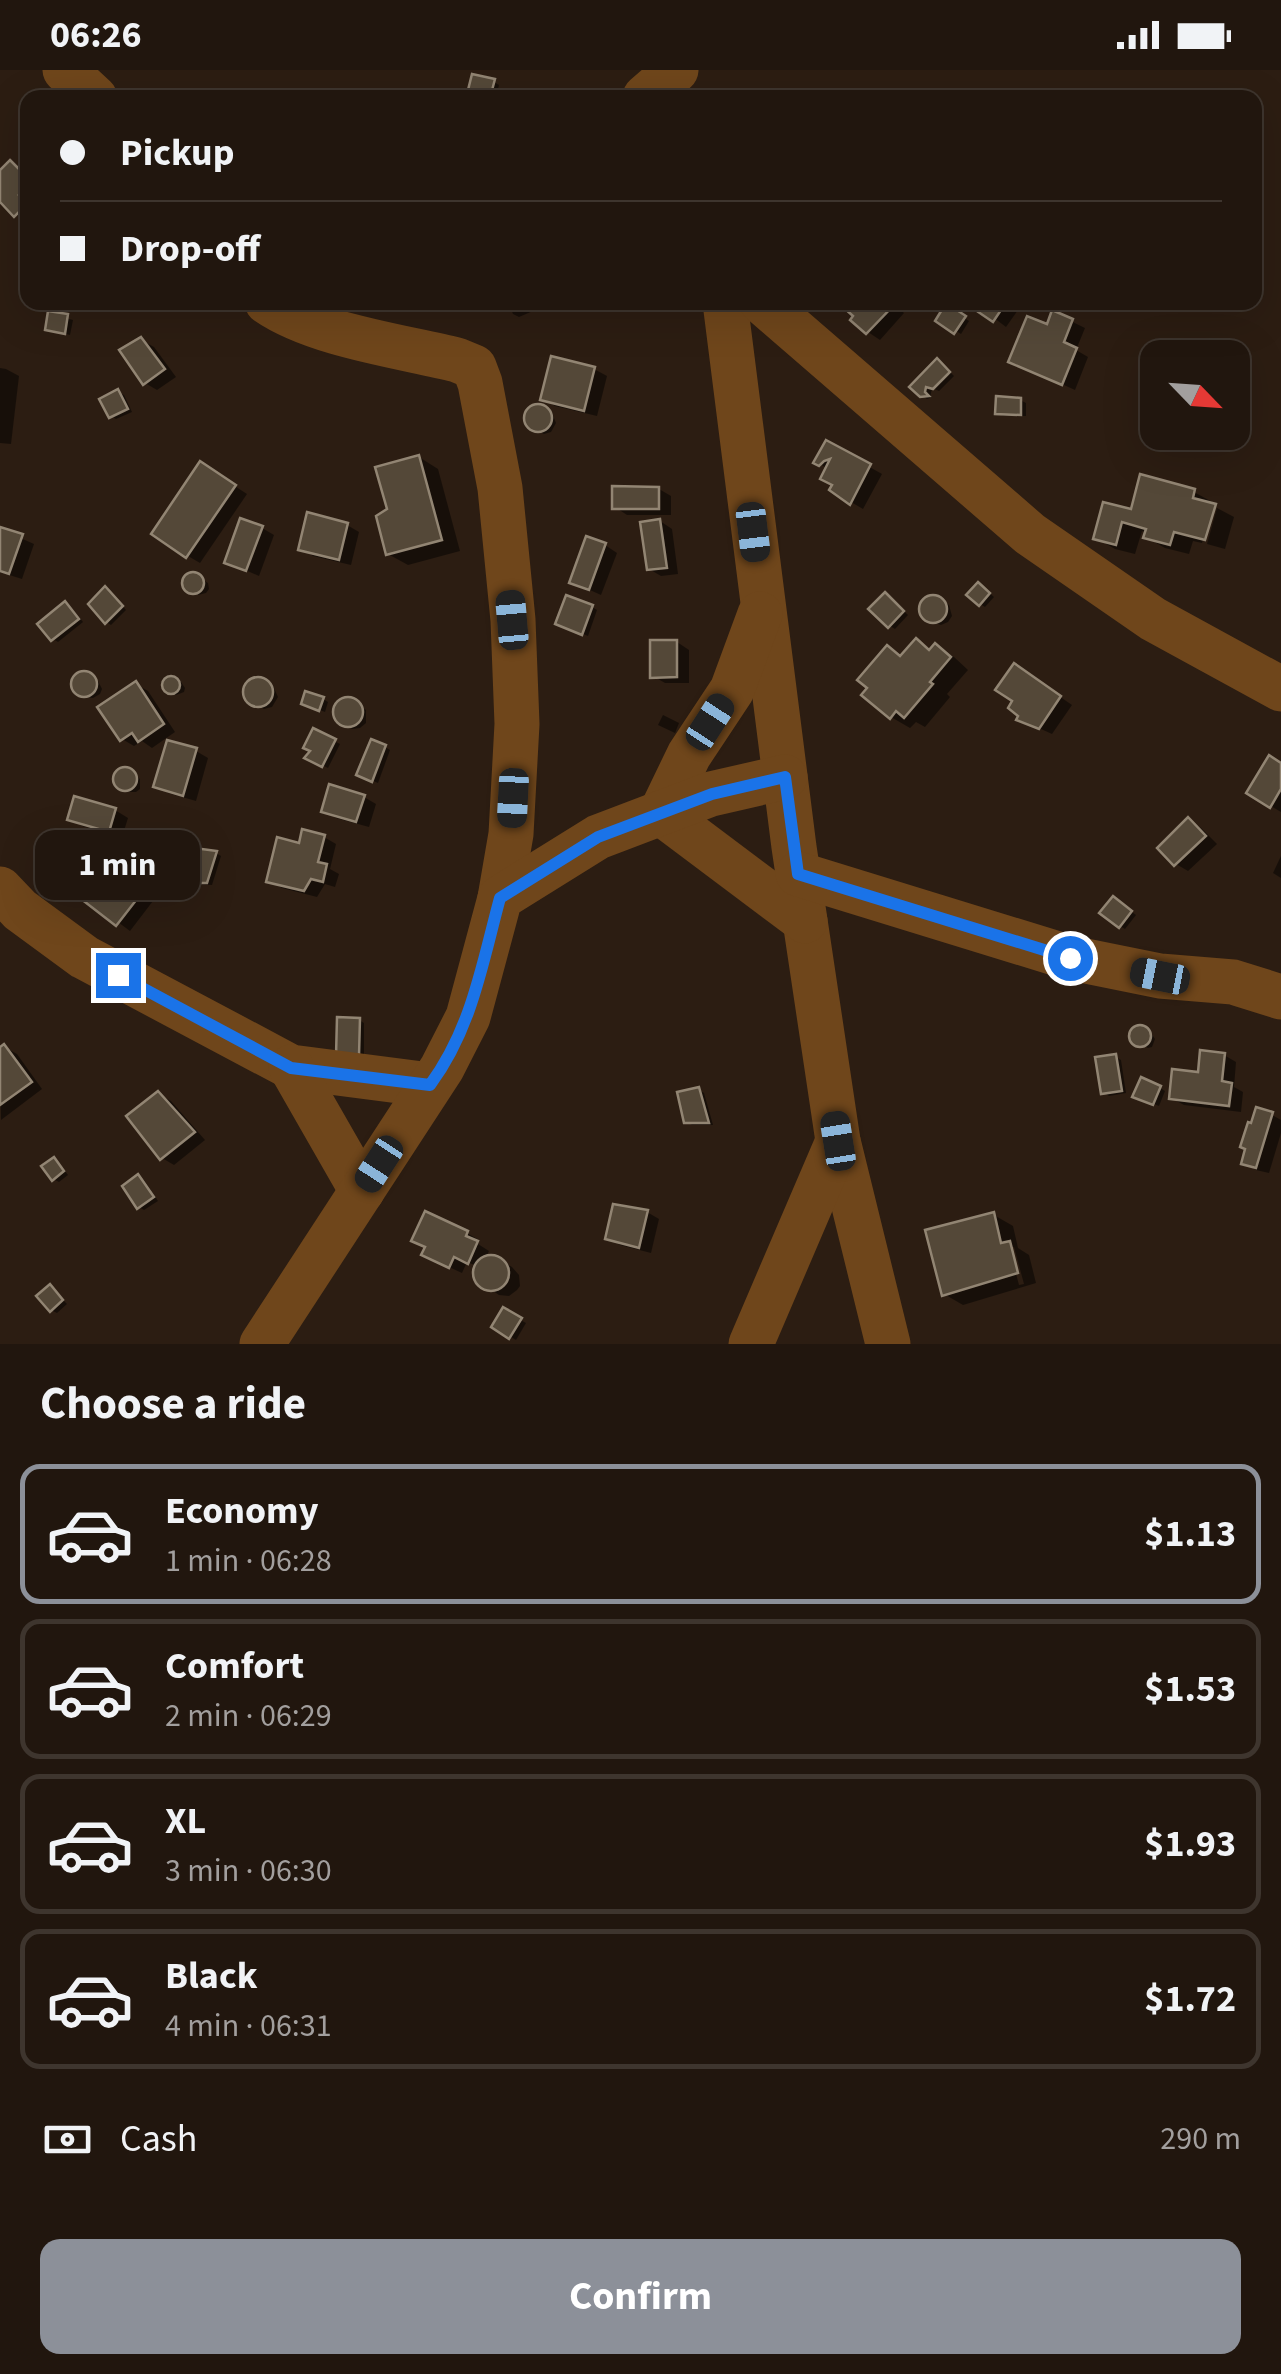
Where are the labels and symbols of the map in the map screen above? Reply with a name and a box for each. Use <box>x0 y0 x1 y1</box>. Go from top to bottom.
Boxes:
north arrow <box>1140 340 1250 450</box>
car <box>734 500 772 564</box>
car <box>494 589 530 651</box>
car <box>681 689 739 755</box>
car <box>496 767 530 829</box>
callout: 1 min <box>36 830 200 900</box>
route start <box>1048 936 1093 981</box>
route end <box>96 953 141 998</box>
car <box>1128 956 1192 996</box>
car <box>818 1109 858 1173</box>
car <box>350 1131 408 1197</box>

